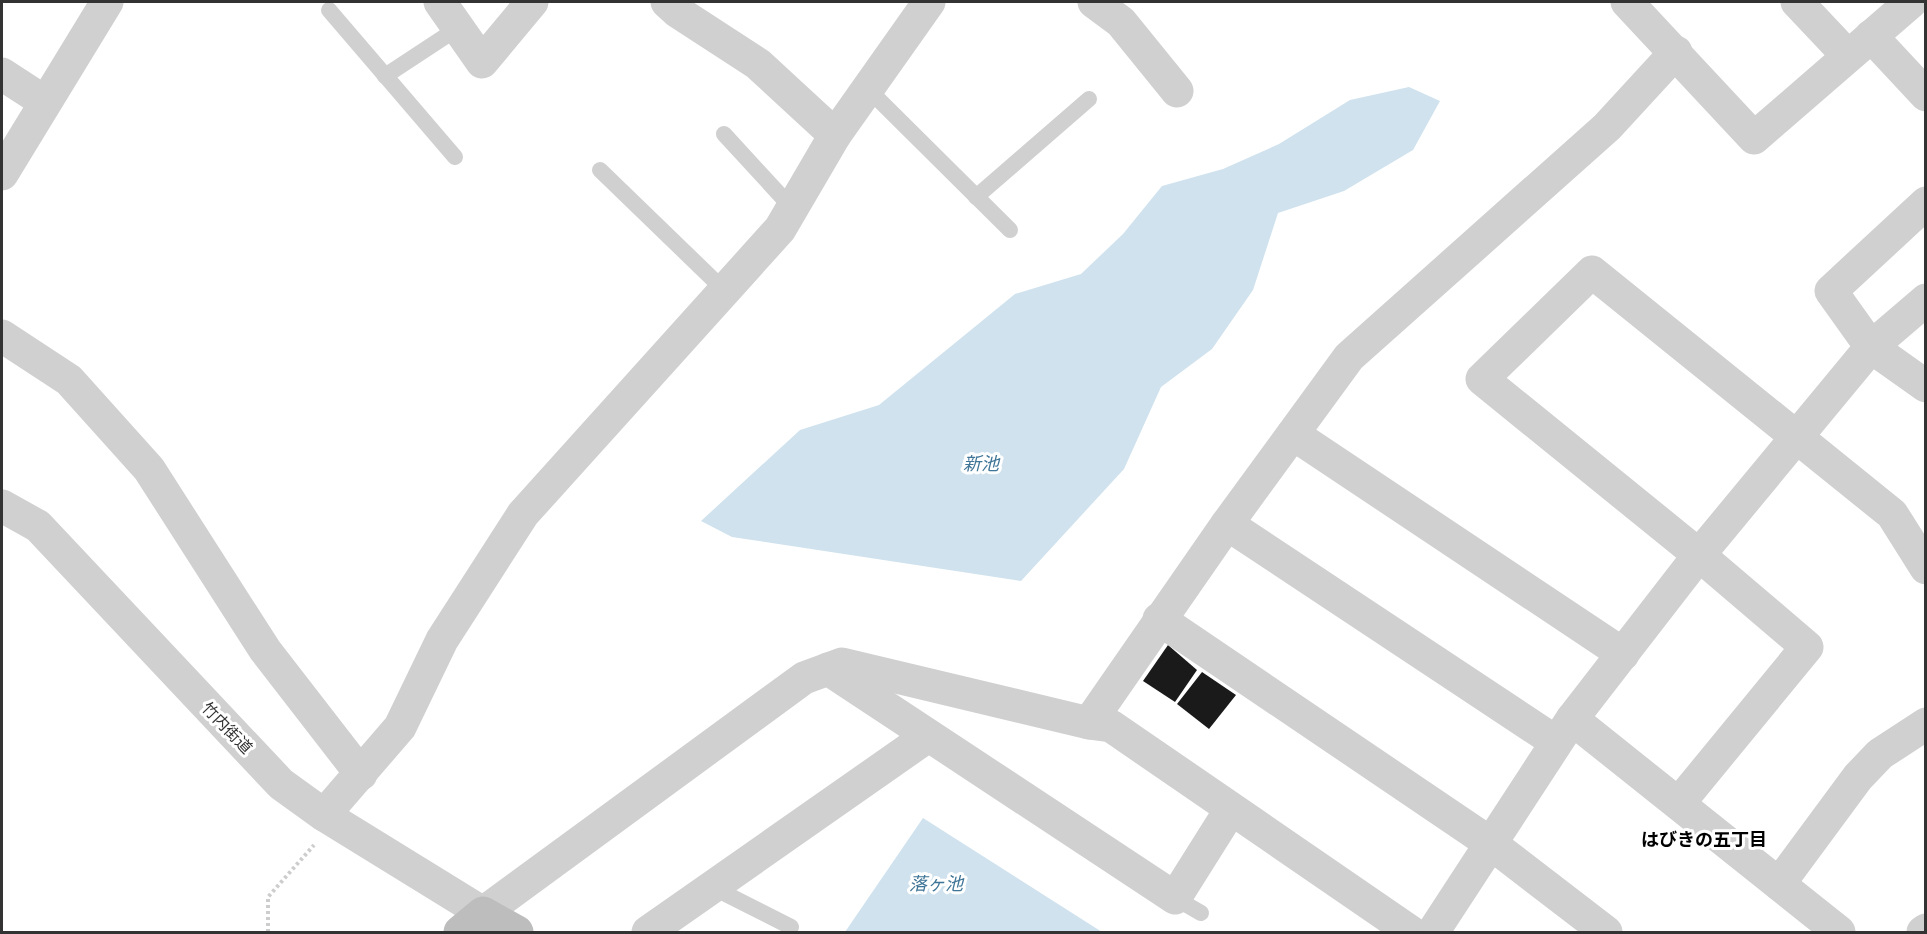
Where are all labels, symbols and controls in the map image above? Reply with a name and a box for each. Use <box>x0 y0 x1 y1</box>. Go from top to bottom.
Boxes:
water label: 新池 <box>963 454 1001 474</box>
street label: 竹内街道 <box>199 699 255 757</box>
district label: はびきの五丁目 <box>1641 830 1767 850</box>
water label: 落ヶ池 <box>909 874 965 894</box>

